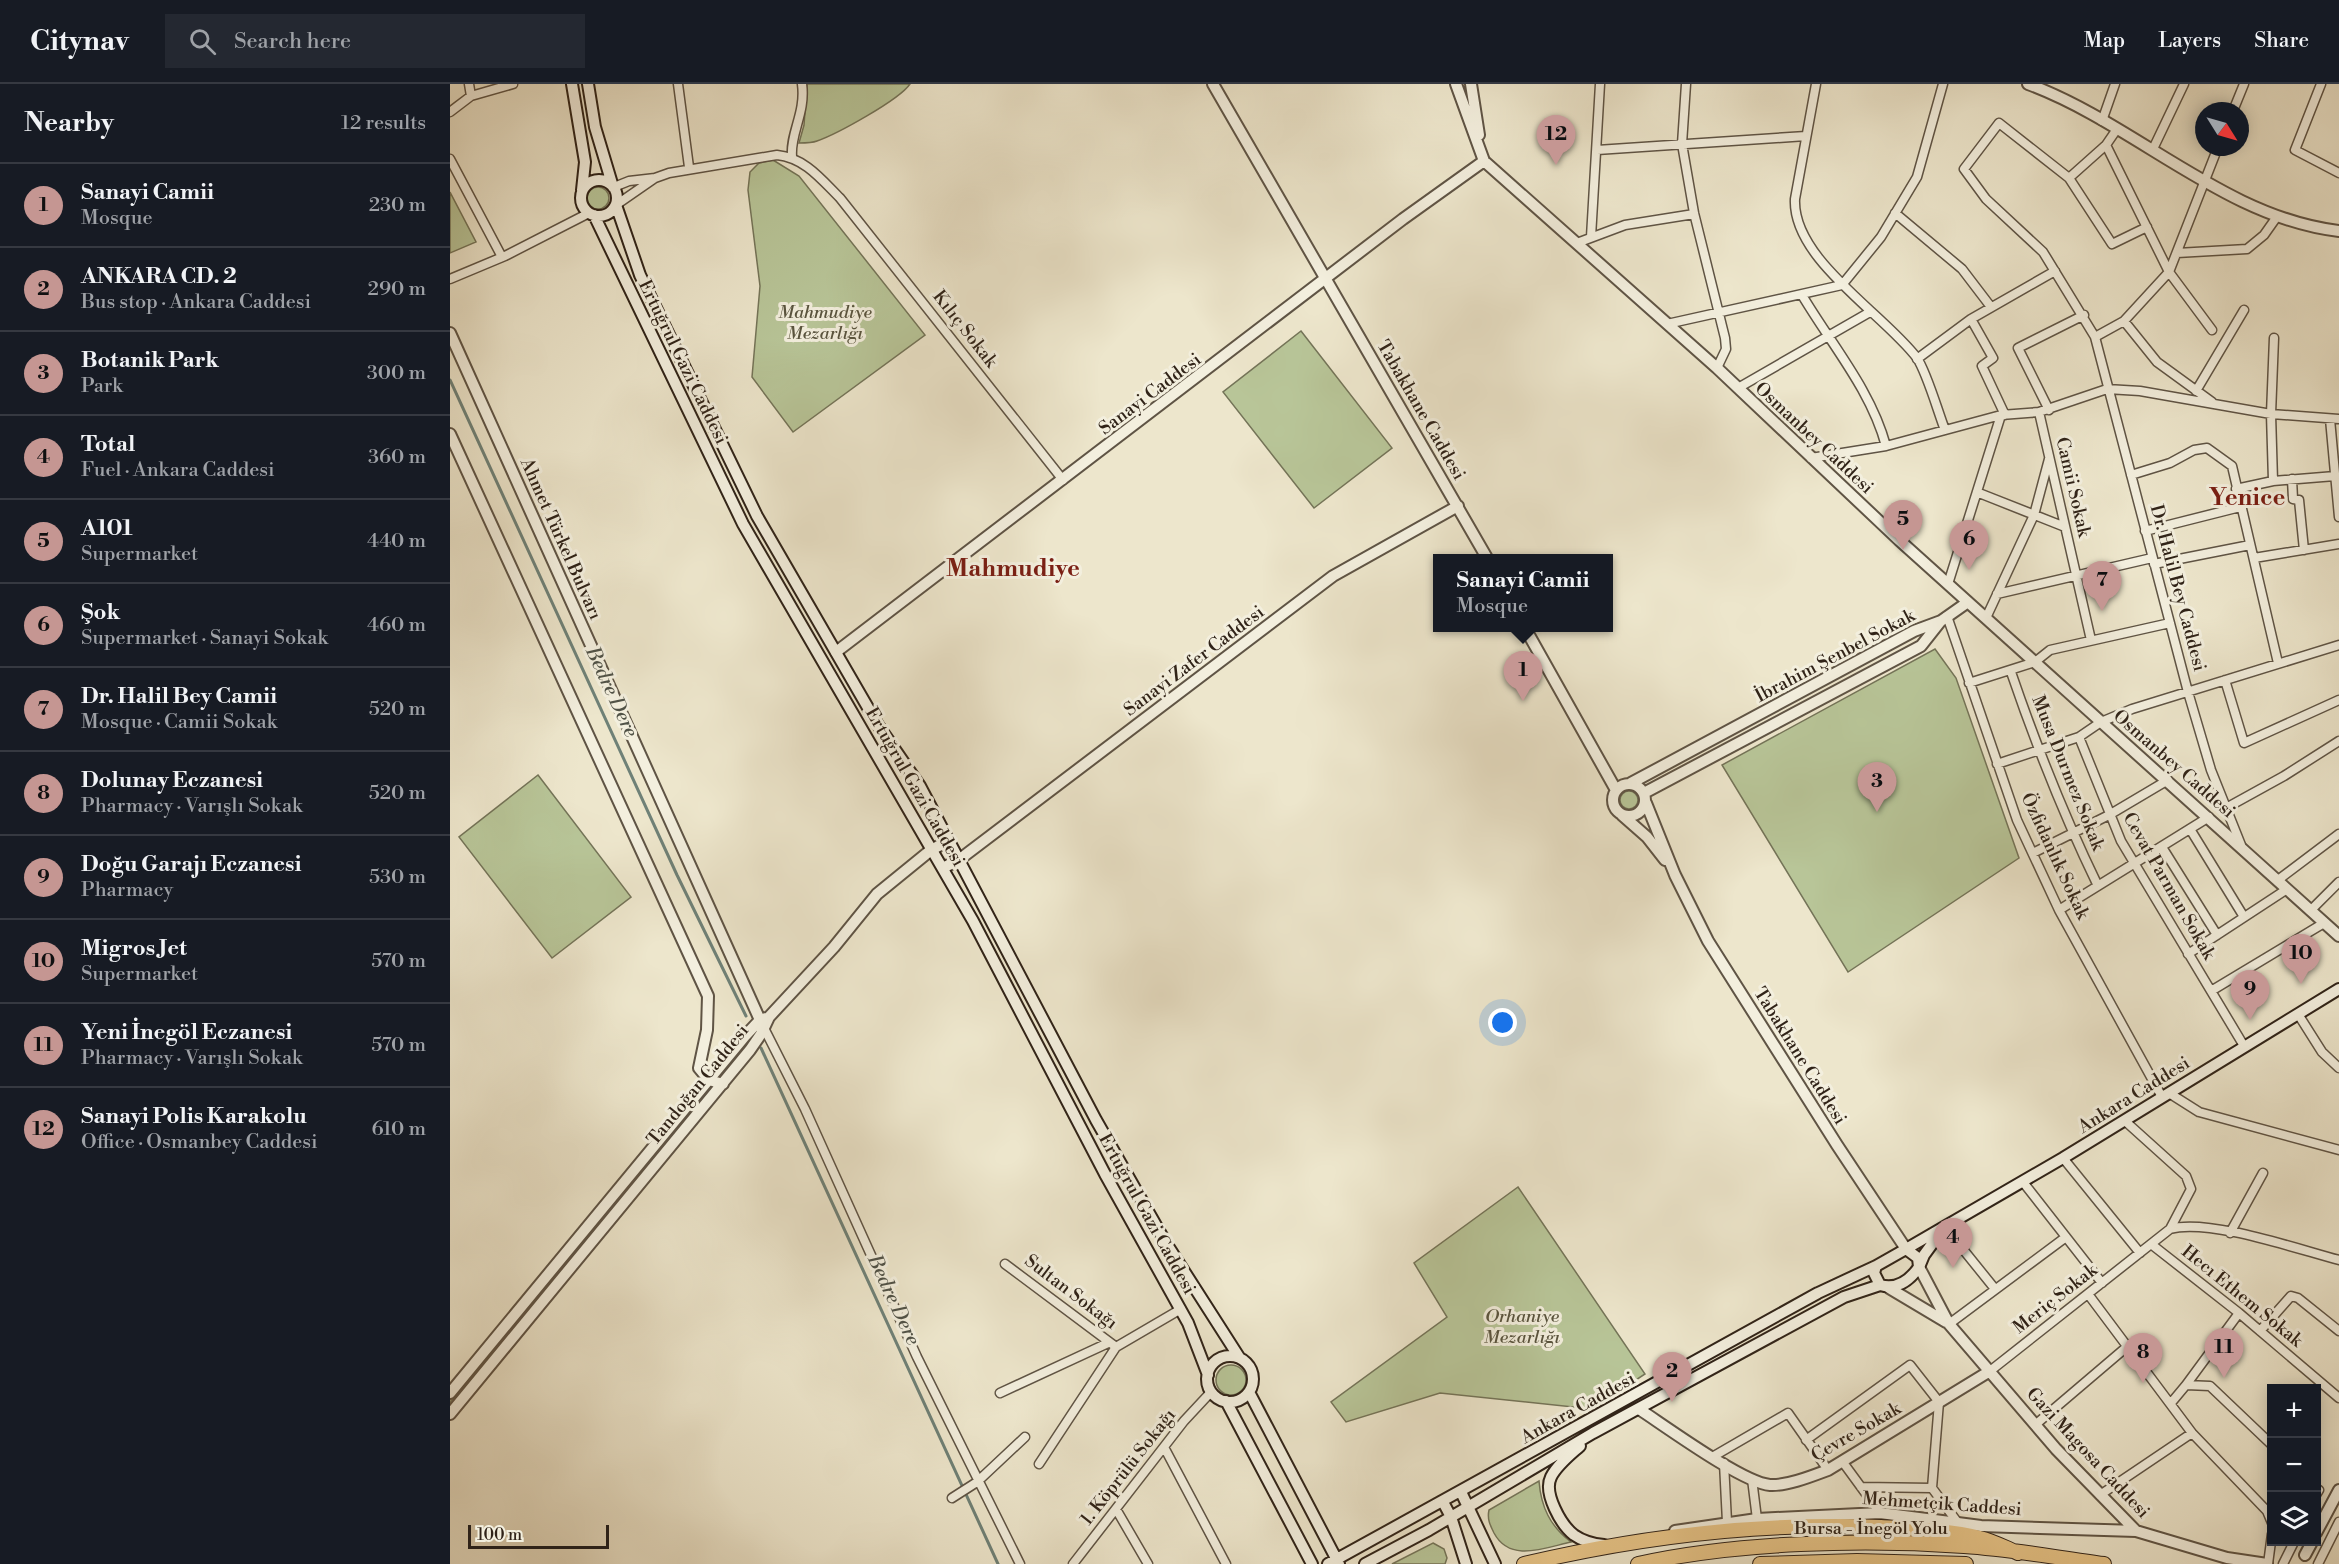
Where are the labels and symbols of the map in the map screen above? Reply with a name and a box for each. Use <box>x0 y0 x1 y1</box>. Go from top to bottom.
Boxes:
north arrow <box>2195 102 2249 156</box>
pin: 12 <box>1536 116 1576 165</box>
street label: Ertuğrul Gazi Caddesi <box>633 276 733 448</box>
street label: Kılıç Sokak <box>928 286 1003 374</box>
park label: Mahmudiye Mezarlığı <box>778 301 872 345</box>
street label: Tabakhane Caddesi <box>1372 336 1470 484</box>
street label: Sanayi Caddesi <box>1094 348 1206 440</box>
street label: Osmanbey Caddesi <box>1750 377 1878 499</box>
street label: Camii Sokak <box>2050 435 2096 541</box>
street label: Ahmet Türkel Bulvarı <box>515 454 607 623</box>
district label: Yenice <box>2209 483 2285 513</box>
pin: 5 <box>1884 500 1922 550</box>
street label: Dr. Halil Bey Caddesi <box>2145 502 2211 674</box>
pin: 6 <box>1950 520 1988 570</box>
district label: Mahmudiye <box>946 554 1080 584</box>
pin: 7 <box>2082 562 2122 611</box>
street label: Sanayi Zafer Caddesi <box>1119 601 1269 721</box>
street label: İbrahim Şenbel Sokak <box>1751 603 1920 708</box>
water label: Bedre Dere <box>579 642 643 742</box>
pin: 1 <box>1504 652 1542 701</box>
street label: Musa Durmez Sokak <box>2026 692 2110 855</box>
street label: Ertuğrul Gazi Caddesi <box>860 703 970 871</box>
street label: Osmanbey Caddesi <box>2108 705 2240 823</box>
pin: 3 <box>1858 762 1896 812</box>
street label: Özfidanlık Sokak <box>2016 789 2095 924</box>
street label: Cevat Parman Sokak <box>2117 808 2221 965</box>
pin: 10 <box>2282 934 2320 984</box>
pin: 9 <box>2230 970 2270 1020</box>
street label: Tabakhane Caddesi <box>1748 983 1852 1129</box>
your location <box>1488 1008 1517 1037</box>
street label: Tandoğan Caddesi <box>642 1020 754 1150</box>
street label: Ankara Caddesi <box>2073 1051 2194 1139</box>
street label: Ertuğrul Gazi Caddesi <box>1093 1130 1201 1298</box>
pin: 4 <box>1934 1218 1972 1268</box>
street label: Hecı Ethem Sokak <box>2177 1240 2309 1353</box>
street label: Sultan Sokağı <box>1020 1249 1122 1335</box>
water label: Bedre Dere <box>861 1250 925 1350</box>
street label: Meriç Sokak <box>2008 1258 2103 1339</box>
park label: Orhaniye Mezarlığı <box>1484 1305 1561 1349</box>
pin: 11 <box>2204 1328 2244 1378</box>
pin: 8 <box>2124 1334 2162 1383</box>
pin: 2 <box>1652 1352 1692 1402</box>
street label: Ankara Caddesi <box>1516 1367 1639 1449</box>
street label: Gazi Magosa Caddesi <box>2021 1383 2155 1523</box>
street label: Çevre Sokak <box>1807 1396 1906 1467</box>
street label: 1. Köprülü Sokağı <box>1075 1404 1181 1530</box>
street label: Mehmetçik Caddesi <box>1862 1487 2023 1521</box>
street label: Bursa - İnegöl Yolu <box>1793 1517 1948 1540</box>
scale bar <box>468 1522 609 1550</box>

